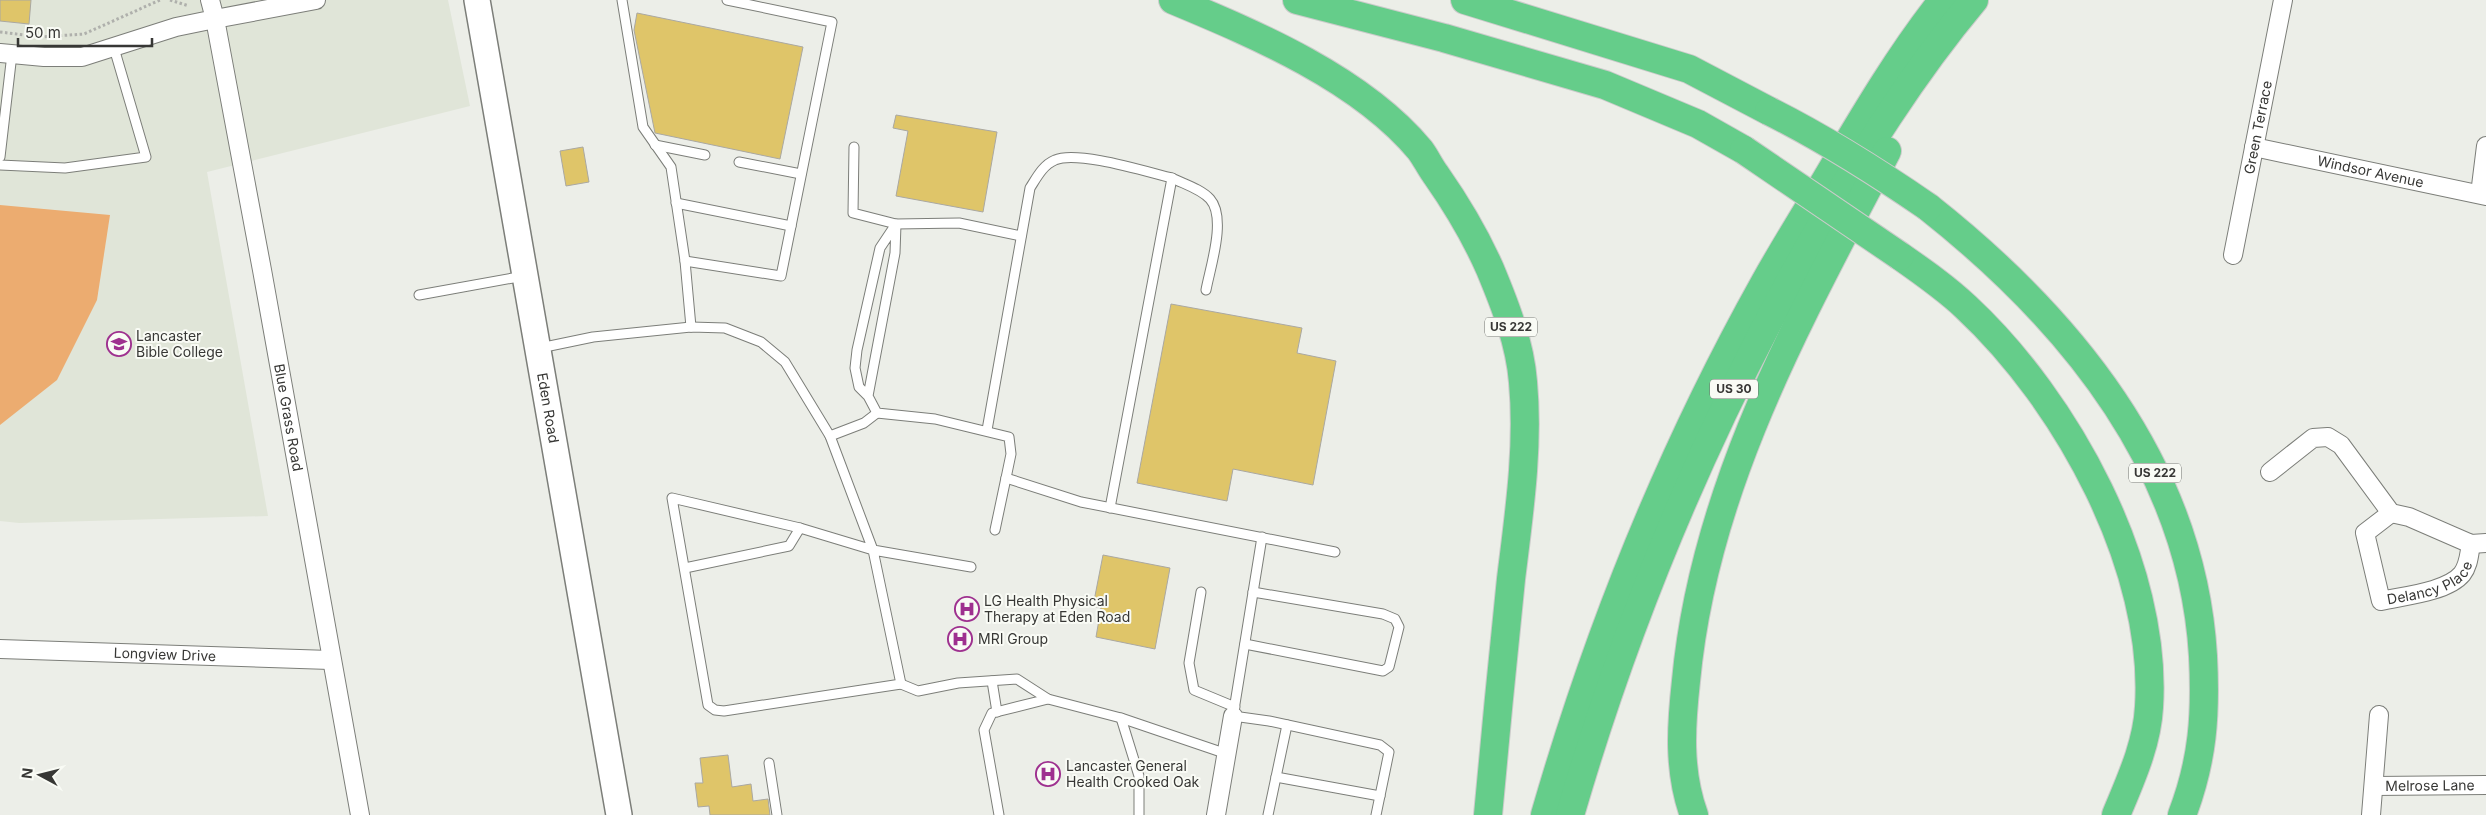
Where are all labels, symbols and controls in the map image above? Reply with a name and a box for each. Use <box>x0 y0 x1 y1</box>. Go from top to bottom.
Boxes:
scale bar <box>18 15 151 47</box>
text: 50 m <box>25 23 61 42</box>
street label: Green Terrace <box>2240 79 2275 176</box>
street label: Windsor Avenue <box>2316 152 2425 191</box>
road number: US 222 <box>1485 318 1537 337</box>
place label: Lancaster Bible College <box>136 327 223 360</box>
school or university icon: Lancaster Bible College <box>106 331 132 357</box>
street label: Blue Grass Road <box>271 362 307 473</box>
street label: Eden Road <box>534 371 563 444</box>
road number: US 30 <box>1710 379 1758 398</box>
road number: US 222 <box>2129 463 2181 482</box>
street label: Delancy Place <box>2386 559 2475 608</box>
place label: LG Health Physical Therapy at Eden Road <box>984 592 1130 625</box>
hospital icon: LG Health Physical Therapy at Eden Road <box>954 596 980 622</box>
hospital icon: MRI Group <box>947 626 973 652</box>
place label: MRI Group <box>978 630 1048 647</box>
street label: Longview Drive <box>113 644 216 664</box>
north arrow <box>15 750 65 800</box>
place label: Lancaster General Health Crooked Oak <box>1066 757 1200 790</box>
hospital icon: Lancaster General Health Crooked Oak <box>1035 761 1061 787</box>
text: N <box>18 767 36 780</box>
street label: Melrose Lane <box>2385 776 2475 794</box>

